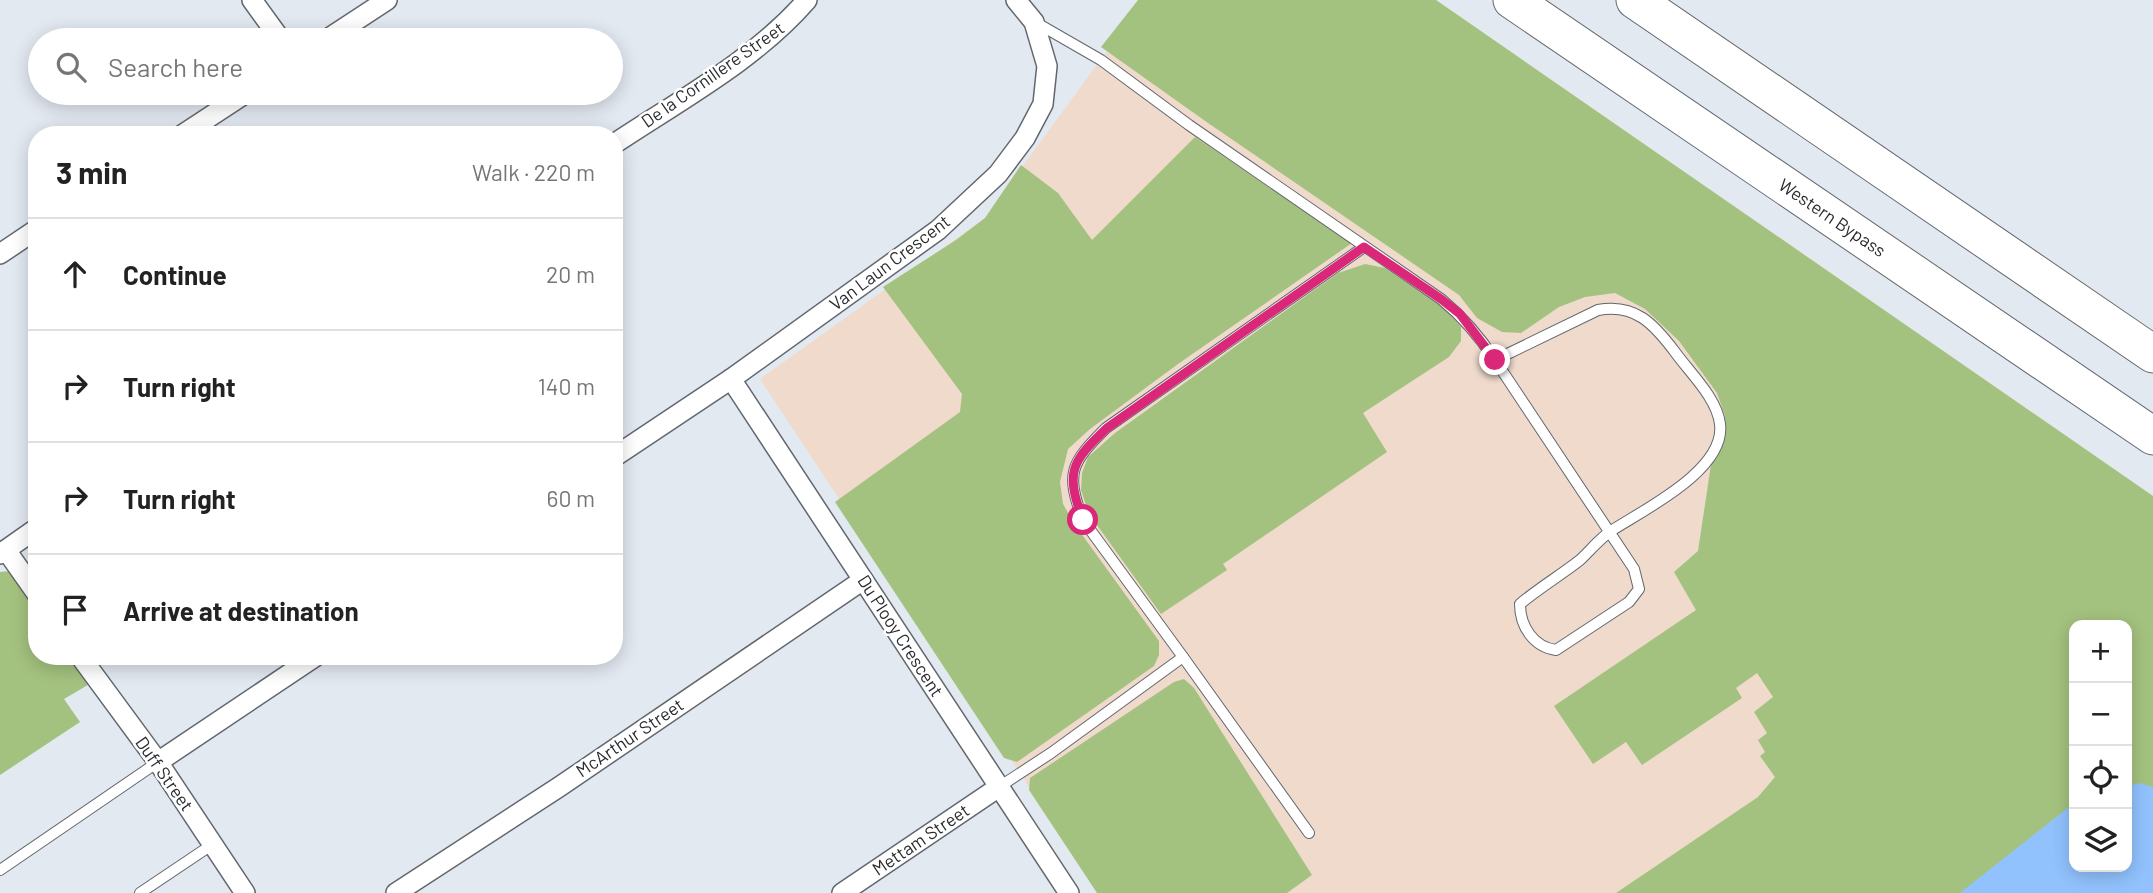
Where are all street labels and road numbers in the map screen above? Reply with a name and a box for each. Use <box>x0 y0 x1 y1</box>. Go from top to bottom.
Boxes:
street label: De la Cornillere Street <box>637 17 788 132</box>
street label: Western Bypass <box>1775 173 1890 261</box>
street label: Van Laun Crescent <box>825 210 954 315</box>
street label: Du Plooy Crescent <box>853 570 948 700</box>
street label: McArthur Street <box>571 693 687 781</box>
street label: Duff Street <box>131 732 199 815</box>
street label: Mettam Street <box>868 799 973 880</box>

